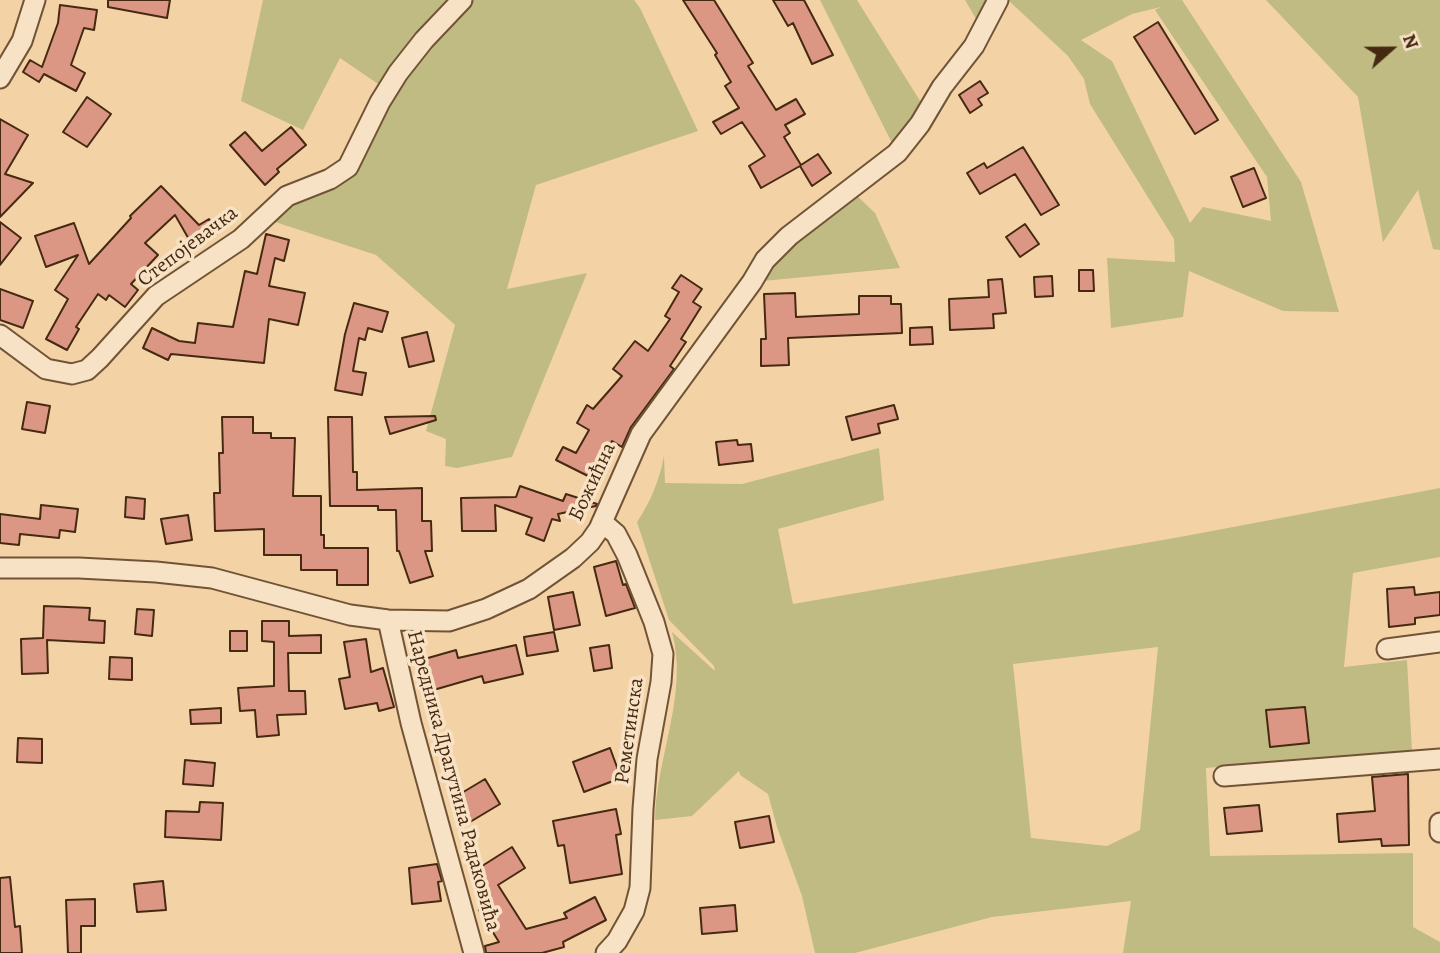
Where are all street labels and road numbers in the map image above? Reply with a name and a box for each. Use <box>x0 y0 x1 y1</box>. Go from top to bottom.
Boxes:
street label: Степојевачка <box>133 201 243 293</box>
street label: Божићна <box>564 439 622 525</box>
street label: Наредника Драгутина Радаковића <box>401 628 505 934</box>
street label: Реметинска <box>610 676 650 786</box>

